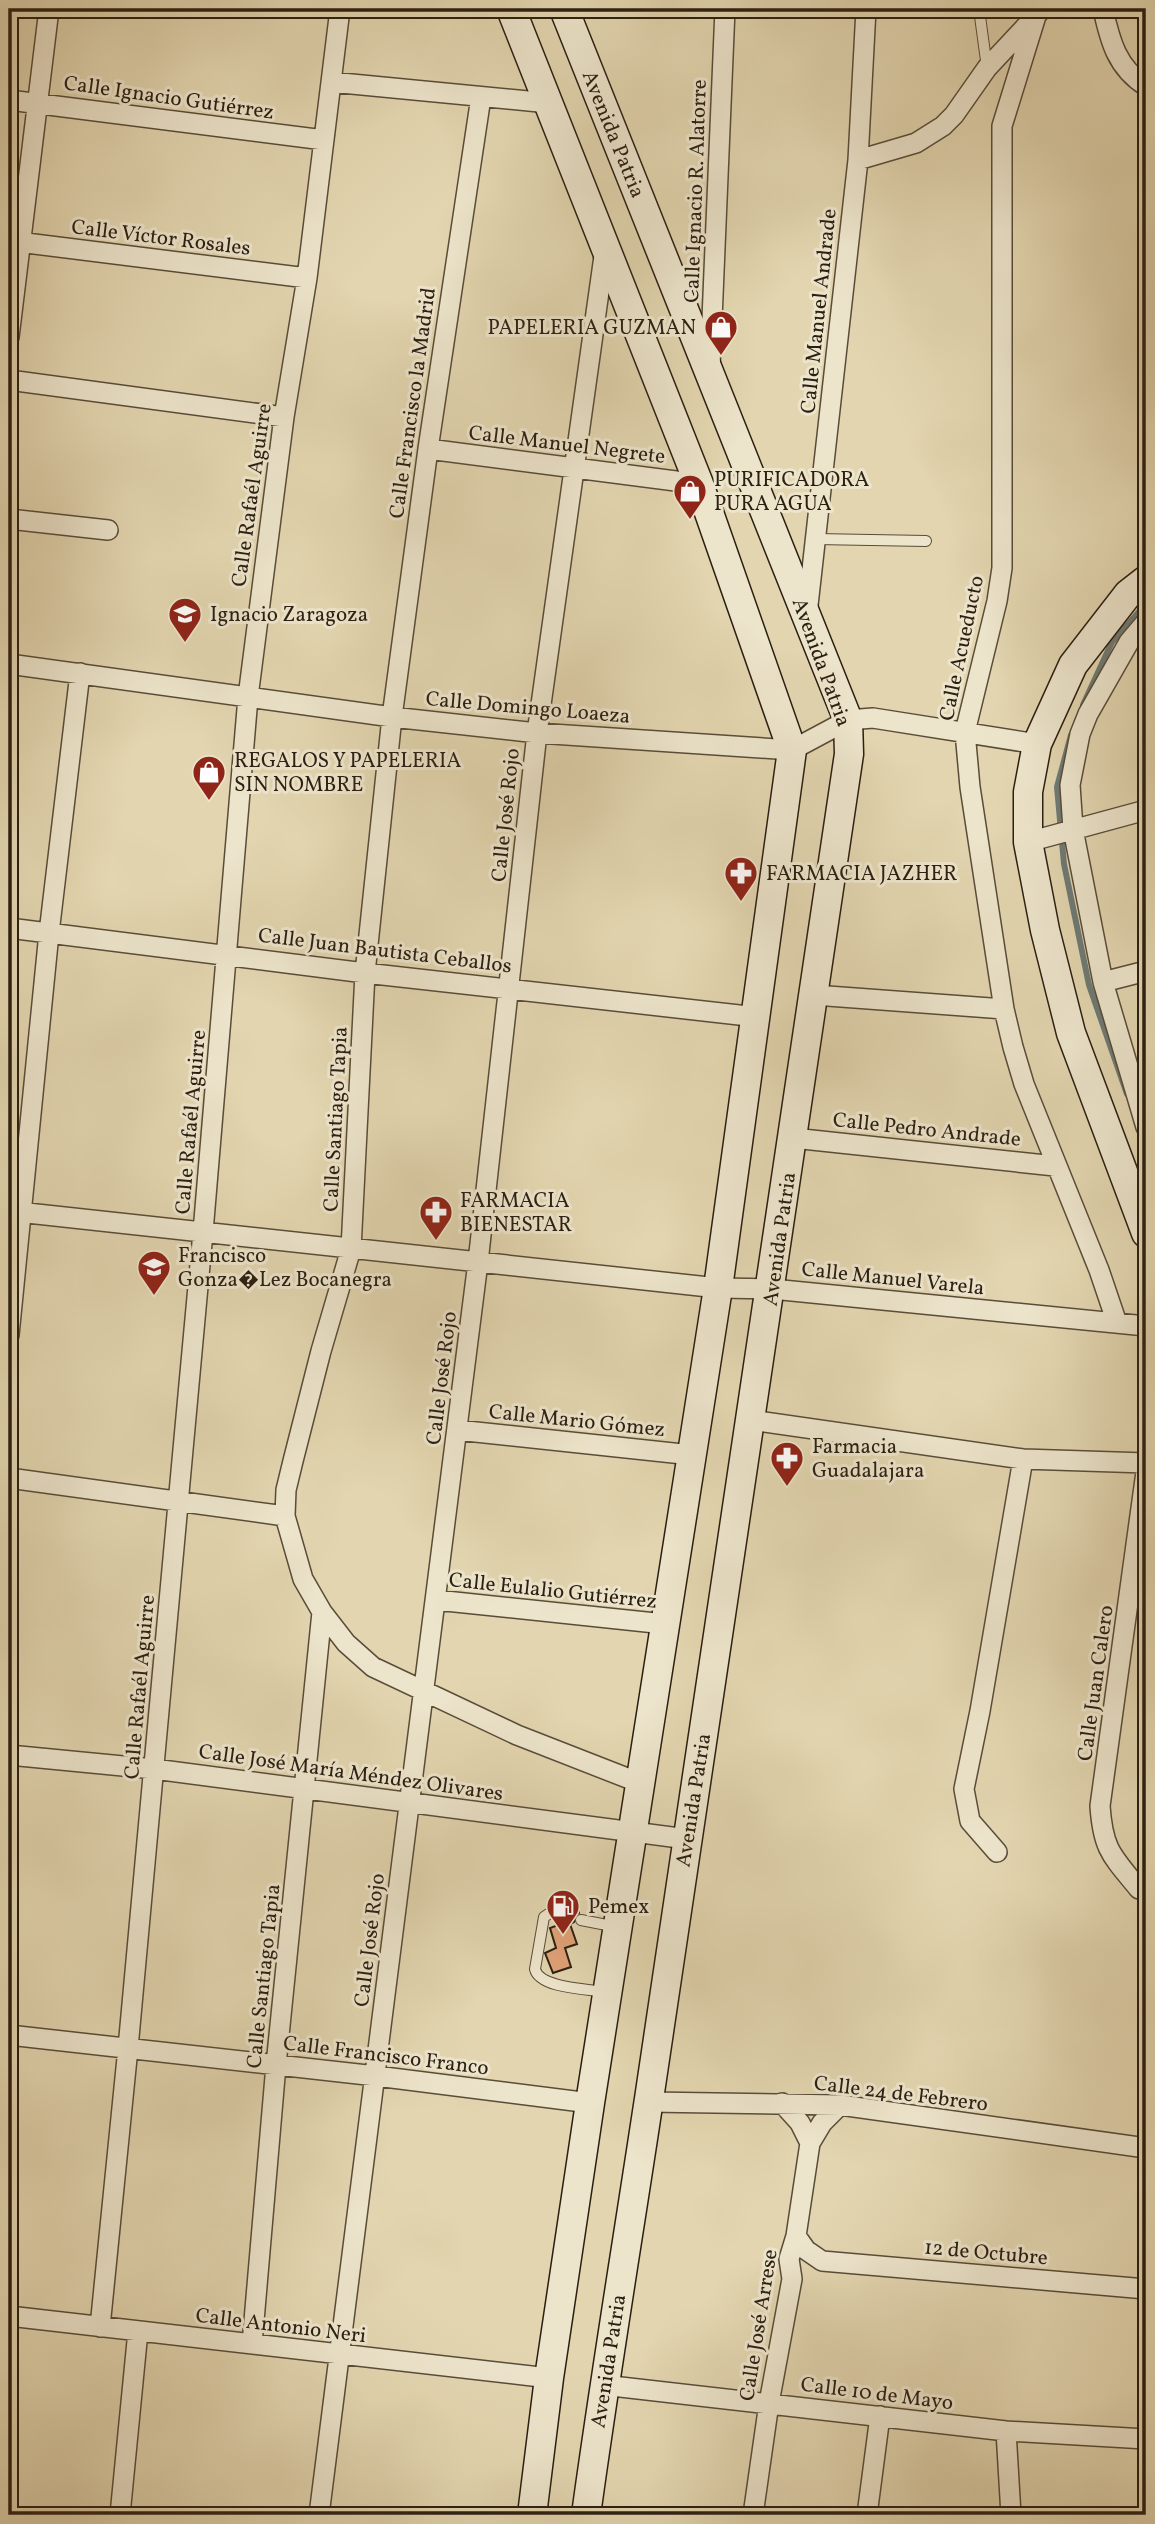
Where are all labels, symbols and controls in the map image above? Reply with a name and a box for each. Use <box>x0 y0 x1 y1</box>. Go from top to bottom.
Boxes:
street label: Avenida Patria <box>574 67 651 203</box>
street label: Calle Ignacio Gutiérrez <box>62 69 276 128</box>
street label: Calle Ignacio R. Alatorre <box>678 79 715 303</box>
street label: Calle Manuel Andrade <box>794 207 845 415</box>
street label: Calle Víctor Rosales <box>70 213 252 264</box>
street label: Calle Francisco la Madrid <box>383 286 444 521</box>
shop icon: PAPELERIA GUZMAN <box>702 308 740 357</box>
place label: PAPELERIA GUZMAN <box>487 314 696 343</box>
street label: Calle Rafaél Aguirre <box>225 402 280 589</box>
street label: Calle Manuel Negrete <box>467 419 667 472</box>
place label: PURIFICADORA PURA AGUA <box>714 466 870 519</box>
shop icon: PURIFICADORA PURA AGUA <box>671 472 709 521</box>
street label: Calle Acueducto <box>933 573 992 724</box>
street label: Avenida Patria <box>784 594 857 731</box>
school or university icon: Ignacio Zaragoza <box>166 595 204 644</box>
place label: Ignacio Zaragoza <box>210 601 368 630</box>
street label: Calle Domingo Loaeza <box>424 685 631 732</box>
place label: REGALOS Y PAPELERIA SIN NOMBRE <box>234 747 461 800</box>
street label: Calle José Rojo <box>485 747 528 883</box>
shop icon: REGALOS Y PAPELERIA SIN NOMBRE <box>190 753 228 802</box>
pharmacy icon: FARMACIA JAZHER <box>722 854 760 903</box>
place label: FARMACIA JAZHER <box>766 860 957 889</box>
street label: Calle Juan Bautista Ceballos <box>256 922 513 981</box>
street label: Calle Santiago Tapia <box>317 1026 356 1212</box>
street label: Calle Rafaél Aguirre <box>169 1029 214 1216</box>
street label: Calle Pedro Andrade <box>831 1106 1022 1155</box>
street label: Avenida Patria <box>757 1170 804 1308</box>
place label: FARMACIA BIENESTAR <box>460 1187 572 1240</box>
pharmacy icon: FARMACIA BIENESTAR <box>417 1193 455 1242</box>
place label: Francisco Gonza�Lez Bocanegra <box>178 1242 392 1295</box>
school or university icon: Francisco Gonza�Lez Bocanegra <box>135 1248 173 1297</box>
street label: Calle Manuel Varela <box>800 1255 986 1304</box>
street label: Calle José Rojo <box>420 1310 465 1447</box>
street label: Calle Mario Gómez <box>487 1398 666 1445</box>
place label: Farmacia Guadalajara <box>812 1433 924 1486</box>
pharmacy icon: Farmacia Guadalajara <box>768 1439 806 1488</box>
street label: Calle Eulalio Gutiérrez <box>447 1566 658 1617</box>
street label: Calle Rafaél Aguirre <box>118 1594 163 1781</box>
street label: Calle Juan Calero <box>1071 1603 1122 1763</box>
street label: Avenida Patria <box>670 1731 719 1869</box>
street label: Calle José María Méndez Olivares <box>197 1738 505 1809</box>
street label: Calle José Rojo <box>348 1872 393 2009</box>
street label: Calle Santiago Tapia <box>240 1882 289 2070</box>
fuel station icon: Pemex <box>544 1887 582 1936</box>
place label: Pemex <box>588 1893 649 1922</box>
street label: Calle Francisco Franco <box>281 2029 490 2083</box>
street label: Calle 24 de Febrero <box>812 2069 990 2120</box>
street label: 12 de Octubre <box>923 2234 1049 2273</box>
street label: Calle José Arrese <box>733 2247 786 2403</box>
street label: Avenida Patria <box>585 2292 634 2430</box>
street label: Calle Antonio Neri <box>194 2302 368 2351</box>
street label: Calle 10 de Mayo <box>799 2371 955 2418</box>

